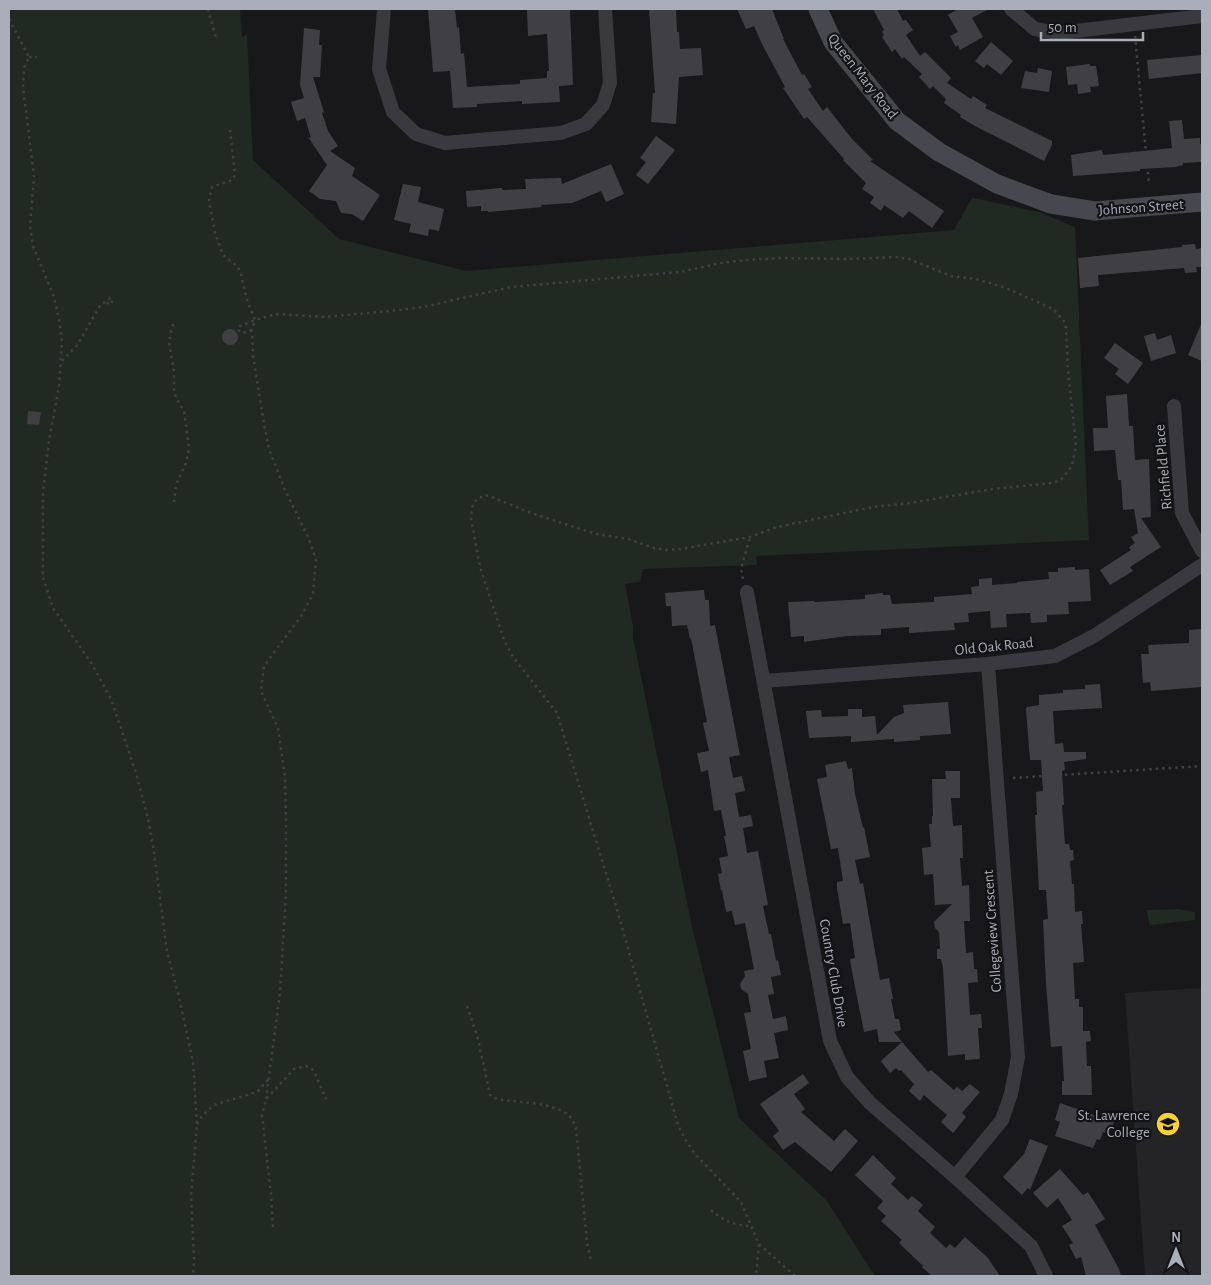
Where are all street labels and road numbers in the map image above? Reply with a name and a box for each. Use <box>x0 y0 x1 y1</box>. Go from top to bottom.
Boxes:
street label: Queen Mary Road <box>825 31 901 122</box>
street label: Johnson Street <box>1098 197 1184 218</box>
street label: Richfield Place <box>1152 424 1175 510</box>
street label: Old Oak Road <box>954 635 1034 658</box>
street label: Collegeview Crescent <box>981 869 1004 993</box>
street label: Country Club Drive <box>817 918 850 1028</box>

